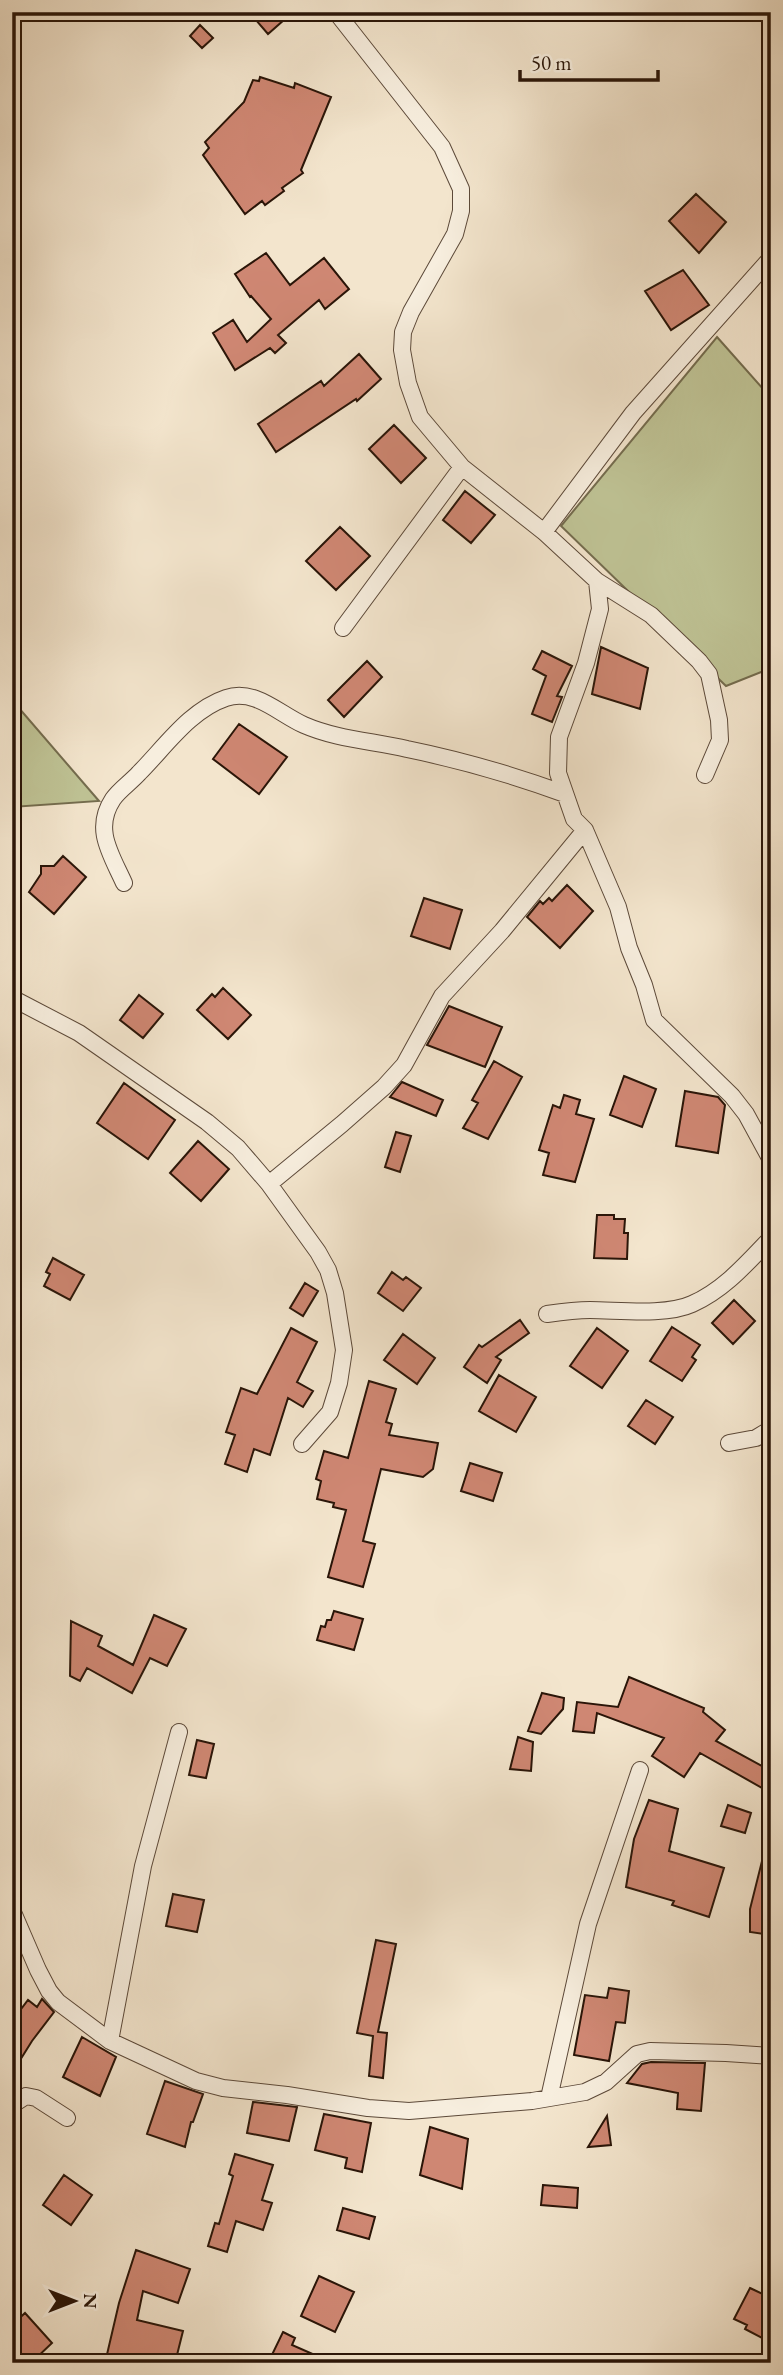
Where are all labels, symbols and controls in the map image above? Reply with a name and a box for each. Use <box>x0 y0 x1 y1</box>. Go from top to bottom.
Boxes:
scale bar <box>520 38 659 82</box>
text: 50 m <box>531 49 572 76</box>
north arrow <box>38 2266 108 2336</box>
text: N <box>78 2293 103 2309</box>

